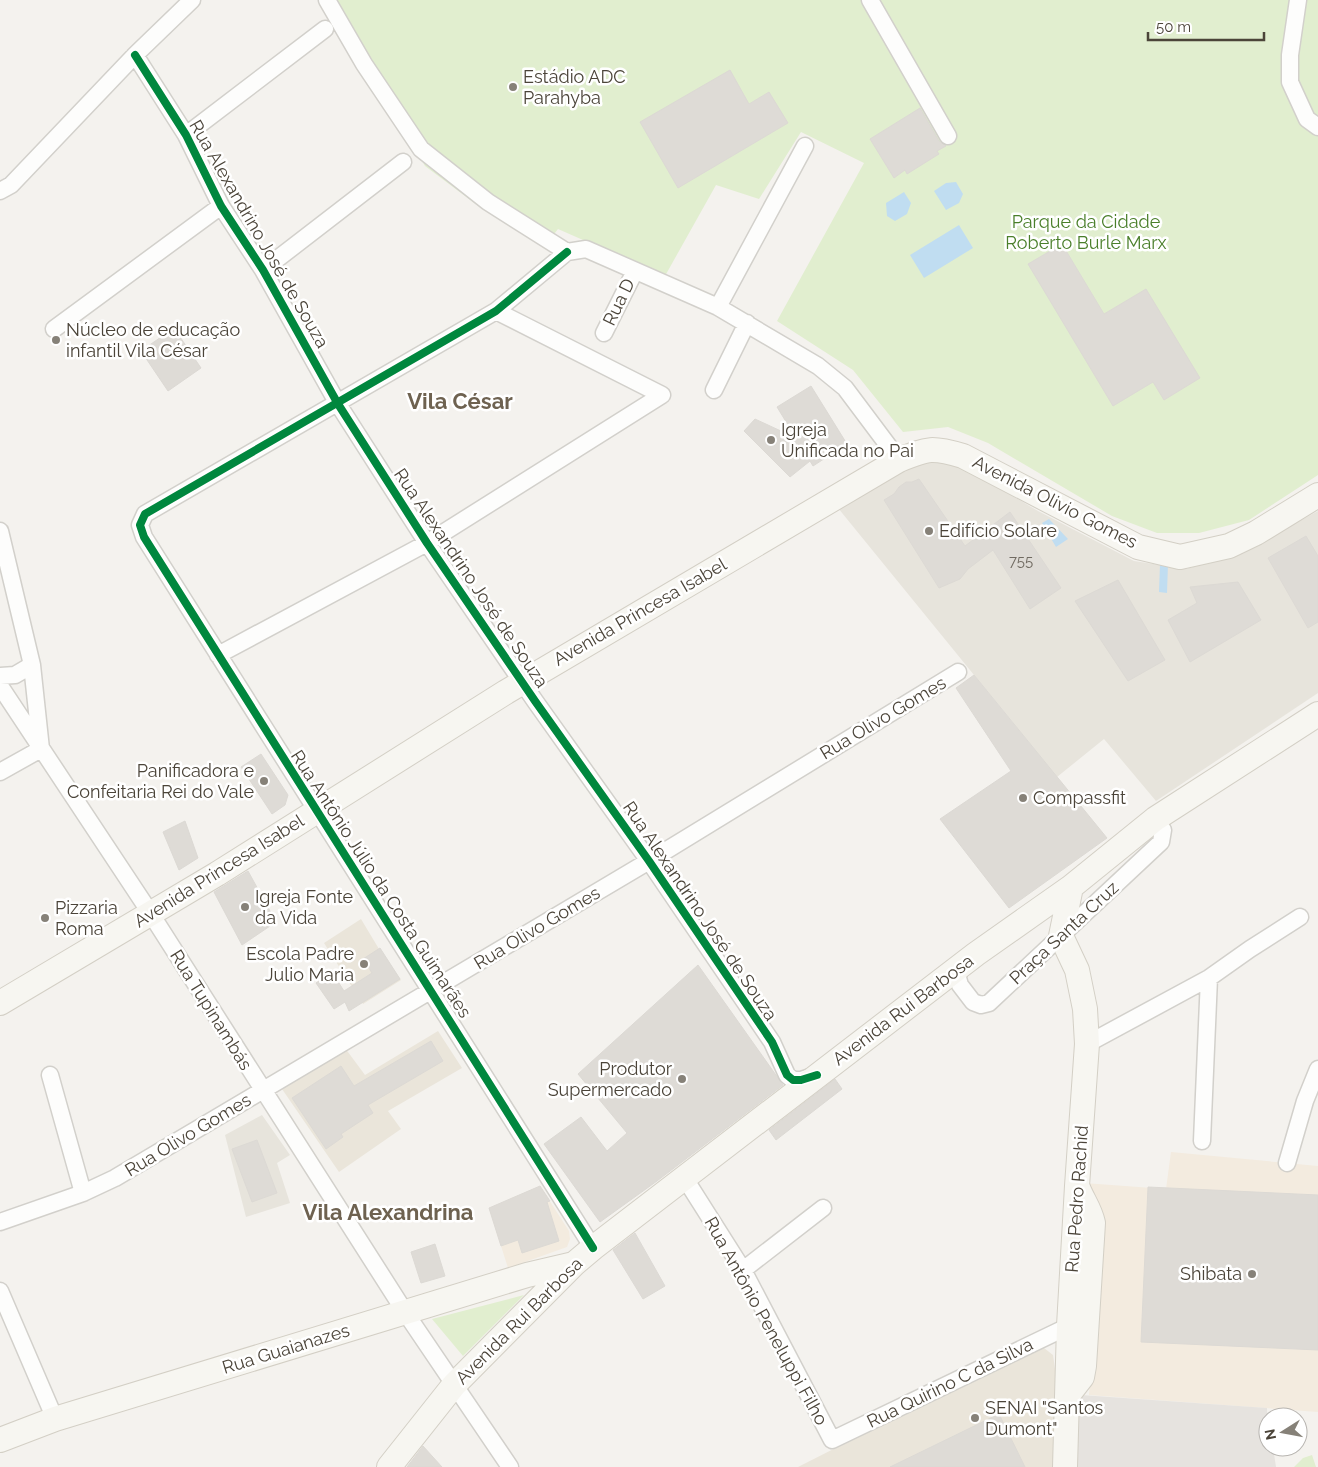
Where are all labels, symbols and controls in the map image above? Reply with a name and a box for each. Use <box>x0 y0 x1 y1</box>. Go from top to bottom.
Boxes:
scale bar <box>1148 10 1264 42</box>
text: 50 m <box>1156 18 1191 36</box>
place label: Estádio ADC Parahyba <box>523 66 626 108</box>
marker: Estádio ADC Parahyba <box>507 81 519 93</box>
street label: Rua Alexandrino José de Souza <box>185 116 333 352</box>
park label: Parque da Cidade Roberto Burle Marx <box>1005 211 1167 253</box>
street label: Rua D <box>598 275 639 329</box>
place label: Núcleo de educação infantil Vila César <box>66 319 240 361</box>
marker: Núcleo de educação infantil Vila César <box>50 334 62 346</box>
district label: Vila César <box>407 388 513 414</box>
place label: Igreja Unificada no Pai <box>781 419 914 461</box>
marker: Igreja Unificada no Pai <box>765 434 777 446</box>
street label: Avenida Olivio Gomes <box>969 451 1141 552</box>
street label: Rua Alexandrino José de Souza <box>390 464 553 691</box>
place label: Edifício Solare <box>939 520 1057 541</box>
marker: Edifício Solare <box>923 525 935 537</box>
house number: 755 <box>1009 552 1033 570</box>
street label: Avenida Princesa Isabel <box>550 553 730 670</box>
street label: Rua Olivo Gomes <box>816 672 950 763</box>
street label: Rua Antônio Júlio da Costa Guimarães <box>287 746 476 1022</box>
place label: Panificadora e Confeitaria Rei do Vale <box>67 760 254 802</box>
marker: Panificadora e Confeitaria Rei do Vale <box>258 775 270 787</box>
place label: Compassfit <box>1033 787 1126 808</box>
marker: Compassfit <box>1017 792 1029 804</box>
street label: Rua Alexandrino José de Souza <box>619 797 782 1024</box>
street label: Avenida Princesa Isabel <box>130 810 308 931</box>
street label: Praça Santa Cruz <box>1005 877 1123 989</box>
street label: Rua Olivo Gomes <box>470 882 604 973</box>
place label: Igreja Fonte da Vida <box>255 886 353 928</box>
place label: Pizzaria Roma <box>55 897 118 939</box>
marker: Igreja Fonte da Vida <box>239 901 251 913</box>
marker: Pizzaria Roma <box>39 912 51 924</box>
place label: Escola Padre Julio Maria <box>246 943 354 985</box>
street label: Rua Tupinambás <box>166 946 257 1074</box>
street label: Avenida Rui Barbosa <box>828 950 977 1069</box>
marker: Escola Padre Julio Maria <box>358 958 370 970</box>
place label: Produtor Supermercado <box>548 1058 673 1100</box>
marker: Produtor Supermercado <box>676 1073 688 1085</box>
street label: Rua Olivo Gomes <box>121 1089 255 1180</box>
street label: Rua Pedro Rachid <box>1061 1125 1092 1273</box>
district label: Vila Alexandrina <box>303 1199 473 1225</box>
street label: Rua Antônio Peneluppi Filho <box>700 1213 833 1429</box>
street label: Avenida Rui Barbosa <box>451 1253 586 1388</box>
place label: Shibata <box>1180 1263 1242 1284</box>
marker: Shibata <box>1246 1268 1258 1280</box>
street label: Rua Guaianazes <box>220 1319 352 1378</box>
street label: Rua Quirino C da Silva <box>863 1333 1036 1432</box>
place label: SENAI "Santos Dumont" <box>985 1397 1104 1439</box>
north arrow <box>1258 1407 1308 1457</box>
marker: SENAI "Santos Dumont" <box>969 1412 981 1424</box>
text: N <box>1261 1428 1279 1441</box>

